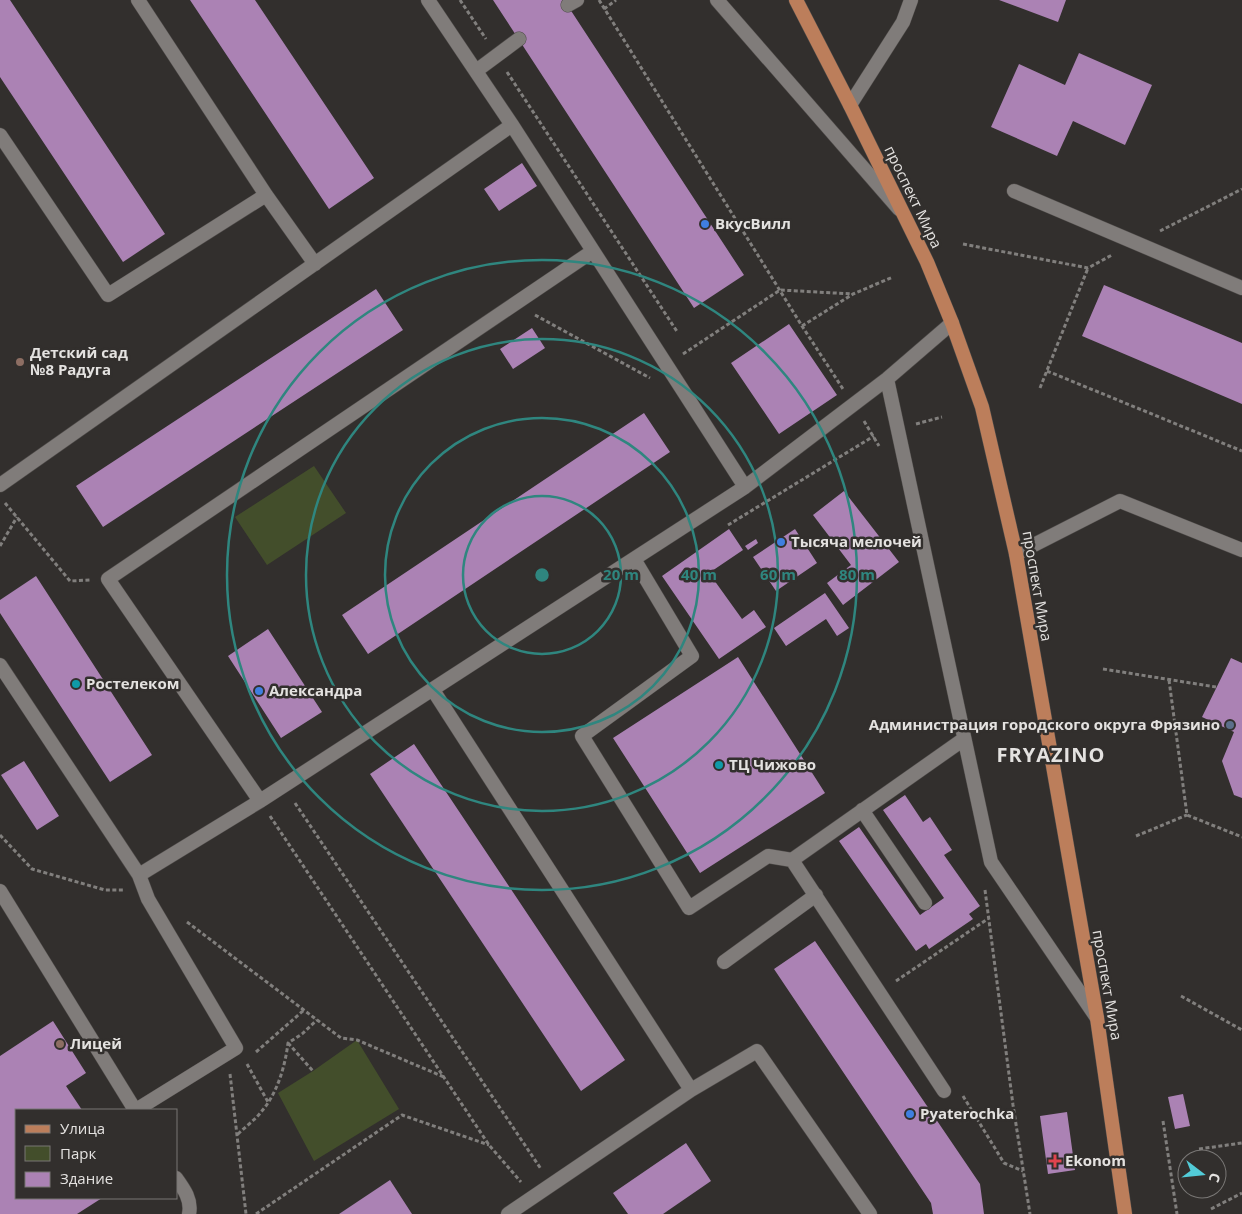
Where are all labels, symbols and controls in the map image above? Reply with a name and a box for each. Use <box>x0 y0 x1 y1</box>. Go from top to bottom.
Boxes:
street label: проспект Мира <box>880 142 947 251</box>
place label: ВкусВилл <box>715 213 791 233</box>
marker: ВкусВилл <box>699 218 711 230</box>
place label: Детский сад №8 Радуга <box>30 342 128 379</box>
marker: Детский сад №8 Радуга <box>14 356 26 368</box>
street label: проспект Мира <box>1018 529 1058 643</box>
place label: Тысяча мелочей <box>791 531 922 551</box>
marker: Тысяча мелочей <box>775 536 787 548</box>
text: 20 m <box>603 564 639 584</box>
text: 40 m <box>681 564 717 584</box>
text: 60 m <box>760 564 796 584</box>
text: 80 m <box>839 564 875 584</box>
centre of rings <box>533 566 551 584</box>
place label: Ростелеком <box>86 673 179 693</box>
marker: Ростелеком <box>70 678 82 690</box>
place label: Александра <box>269 680 362 700</box>
marker: Александра <box>253 685 265 697</box>
place label: Администрация городского округа Фрязино <box>869 714 1220 734</box>
marker: Администрация городского округа Фрязино <box>1224 719 1236 731</box>
district label: FRYAZINO <box>997 741 1105 768</box>
place label: ТЦ Чижово <box>729 754 816 774</box>
marker: ТЦ Чижово <box>713 759 725 771</box>
street label: проспект Мира <box>1088 928 1128 1042</box>
place label: Лицей <box>70 1033 122 1053</box>
marker: Лицей <box>54 1038 66 1050</box>
place label: Pyaterochka <box>920 1103 1014 1123</box>
marker: Pyaterochka <box>904 1108 916 1120</box>
legend <box>15 1109 178 1199</box>
text: Улица <box>60 1118 105 1138</box>
text: Парк <box>60 1143 96 1163</box>
north arrow <box>1177 1149 1227 1199</box>
place label: Ekonom <box>1065 1150 1126 1170</box>
marker: Ekonom <box>1049 1155 1061 1167</box>
text: Здание <box>60 1168 113 1188</box>
text: С <box>1205 1171 1225 1185</box>

